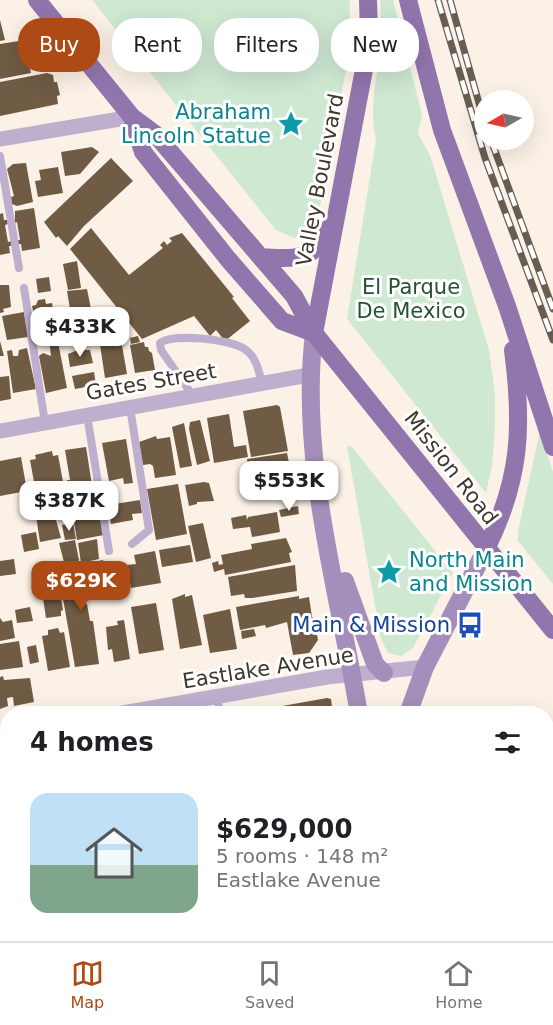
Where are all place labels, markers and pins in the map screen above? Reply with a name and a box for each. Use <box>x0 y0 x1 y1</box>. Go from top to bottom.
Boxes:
place label: Abraham Lincoln Statue <box>121 100 271 148</box>
place icon: Abraham Lincoln Statue <box>276 109 306 139</box>
pin: $433K <box>38 307 122 358</box>
pin: $553K <box>247 461 331 512</box>
pin: $387K <box>27 481 111 532</box>
place label: North Main and Mission <box>409 548 533 596</box>
place icon: North Main and Mission <box>374 557 404 587</box>
pin: $629K <box>39 561 123 612</box>
bus stop icon: Main & Mission <box>455 610 485 640</box>
place label: Main & Mission <box>292 613 450 637</box>

